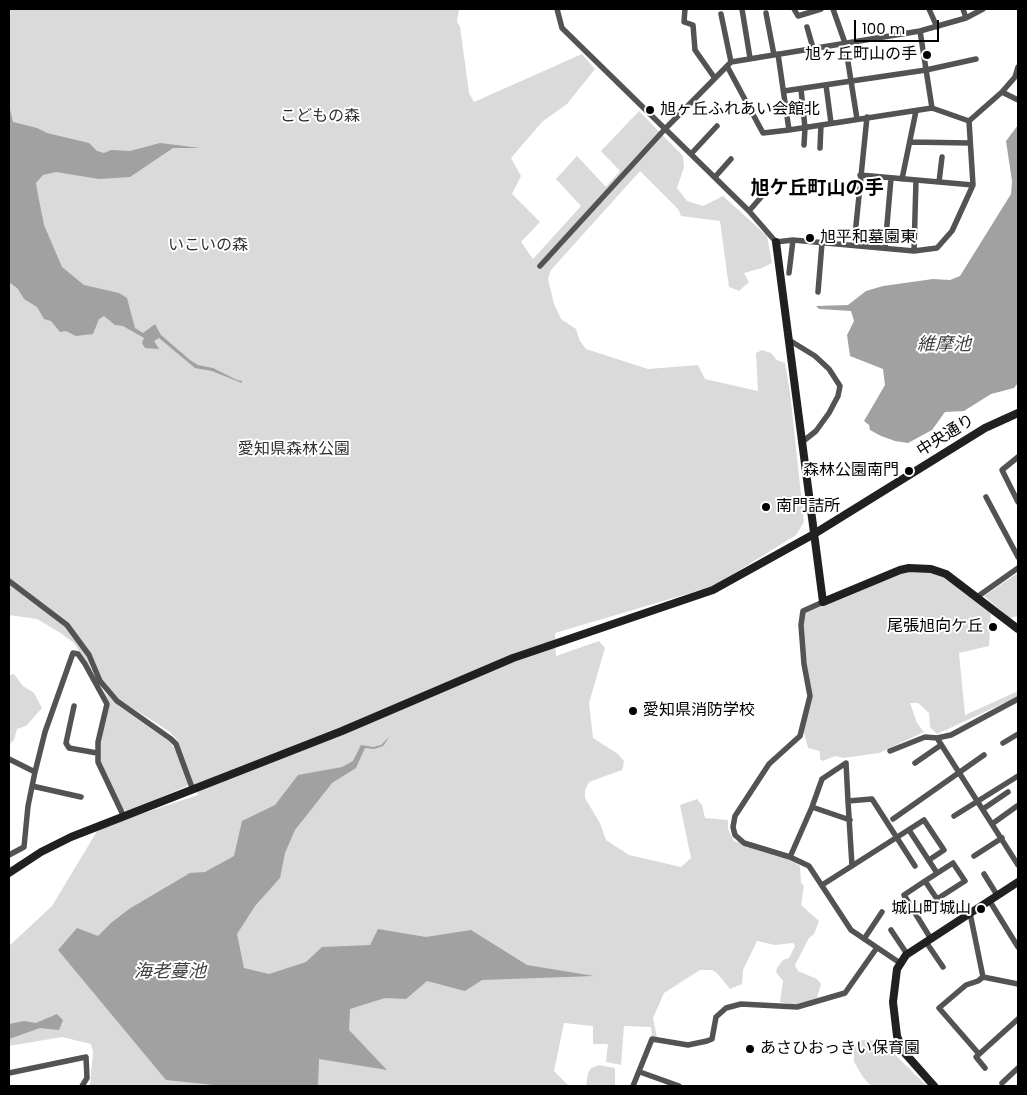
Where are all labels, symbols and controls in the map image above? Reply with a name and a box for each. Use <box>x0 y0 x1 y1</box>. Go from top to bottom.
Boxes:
scale bar <box>857 10 942 42</box>
text: 100 m <box>862 18 905 39</box>
place label: 旭ヶ丘町山の手 <box>805 45 917 65</box>
marker: 旭ヶ丘町山の手 <box>921 49 933 61</box>
place label: 旭ヶ丘ふれあい会館北 <box>660 100 820 120</box>
marker: 旭ヶ丘ふれあい会館北 <box>644 104 656 116</box>
park label: こどもの森 <box>280 107 360 127</box>
district label: 旭ケ丘町山の手 <box>751 178 883 200</box>
place label: 旭平和墓園東 <box>820 228 916 248</box>
marker: 旭平和墓園東 <box>804 232 816 244</box>
park label: いこいの森 <box>168 236 248 256</box>
water label: 維摩池 <box>917 334 971 356</box>
street label: 中央通り <box>914 411 978 461</box>
park label: 愛知県森林公園 <box>238 440 350 460</box>
place label: 森林公園南門 <box>803 461 899 481</box>
marker: 森林公園南門 <box>903 465 915 477</box>
place label: 南門詰所 <box>776 497 840 517</box>
marker: 南門詰所 <box>760 501 772 513</box>
place label: 尾張旭向ケ丘 <box>887 617 983 637</box>
marker: 尾張旭向ケ丘 <box>987 621 999 633</box>
place label: 愛知県消防学校 <box>643 701 755 721</box>
marker: 愛知県消防学校 <box>627 705 639 717</box>
place label: 城山町城山 <box>891 899 971 919</box>
marker: 城山町城山 <box>975 903 987 915</box>
water label: 海老蔓池 <box>134 961 206 983</box>
place label: あさひおっきい保育園 <box>760 1039 920 1059</box>
marker: あさひおっきい保育園 <box>744 1043 756 1055</box>

